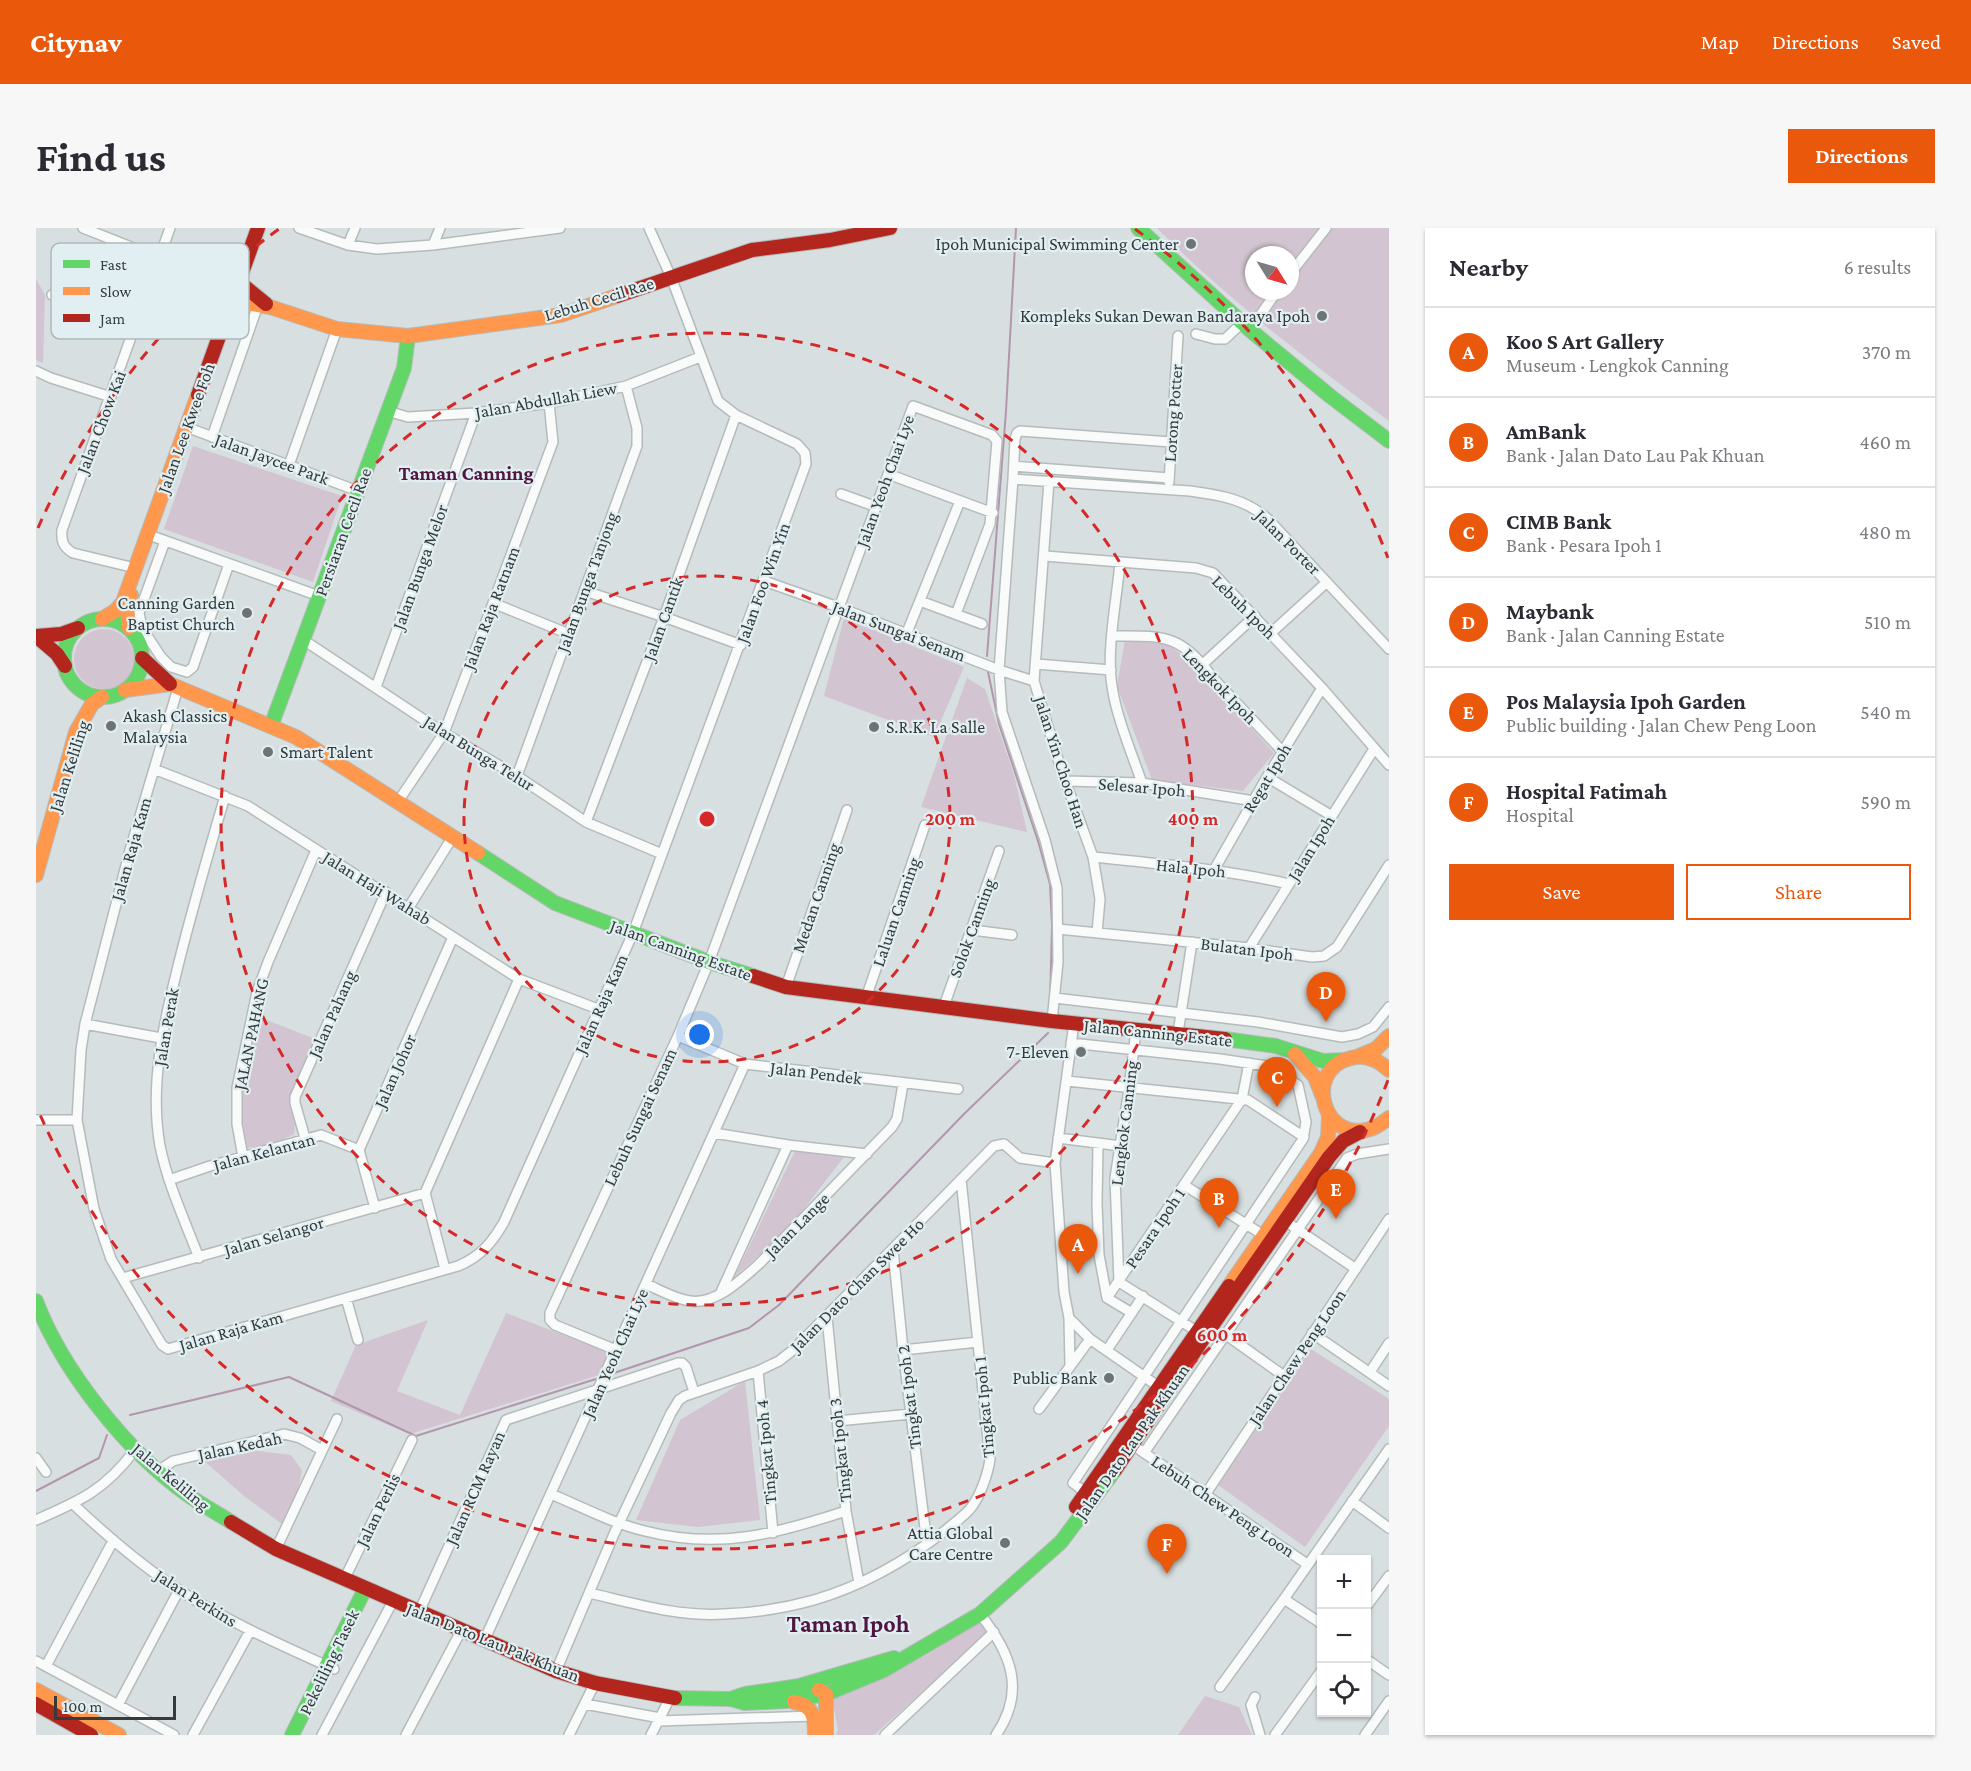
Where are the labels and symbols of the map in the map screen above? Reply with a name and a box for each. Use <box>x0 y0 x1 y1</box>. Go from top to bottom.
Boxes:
place label: Ipoh Municipal Swimming Center <box>935 234 1180 254</box>
marker: Ipoh Municipal Swimming Center <box>1184 237 1198 251</box>
legend <box>51 243 249 339</box>
north arrow <box>1245 246 1299 300</box>
text: Fast <box>100 256 127 273</box>
street label: Lebuh Cecil Rae <box>542 273 656 325</box>
text: Slow <box>100 283 132 300</box>
place label: Kompleks Sukan Dewan Bandaraya Ipoh <box>1020 306 1310 326</box>
marker: Kompleks Sukan Dewan Bandaraya Ipoh <box>1315 309 1329 323</box>
text: Jam <box>98 310 125 328</box>
street label: Jalan Lee Kwee Foh <box>153 360 219 498</box>
street label: Lorong Potter <box>1160 363 1186 463</box>
street label: Jalan Chow Kai <box>71 367 130 478</box>
street label: Jalan Abdullah Liew <box>471 378 619 423</box>
street label: Jalan Yeoh Chai Lye <box>851 412 918 552</box>
street label: Jalan Jaycee Park <box>210 428 332 489</box>
district label: Taman Canning <box>398 462 534 484</box>
street label: Persiaran Cecil Rae <box>310 465 376 599</box>
street label: Jalan Bunga Melor <box>387 501 452 634</box>
street label: Jalan Porter <box>1250 504 1325 579</box>
street label: Jalan Bunga Tanjong <box>552 509 623 657</box>
street label: Jalan Foo Win Yin <box>731 520 794 648</box>
street label: Jalan Raja Ratnam <box>458 543 525 675</box>
street label: Lebuh Ipoh <box>1208 571 1280 643</box>
street label: Jalan Cantik <box>638 574 688 665</box>
place label: Canning Garden Baptist Church <box>118 593 235 634</box>
street label: Jalan Sungai Senam <box>828 596 969 666</box>
marker: Canning Garden Baptist Church <box>240 606 254 620</box>
street label: Lengkok Ipoh <box>1179 644 1262 728</box>
street label: Jalan Yin Choo Han <box>1030 691 1092 831</box>
place label: Akash Classics Malaysia <box>123 706 227 747</box>
street label: Jalan Bunga Telur <box>418 710 539 795</box>
street label: Jalan Keliling <box>44 717 93 816</box>
place label: S.R.K. La Salle <box>886 717 985 737</box>
marker: Akash Classics Malaysia <box>104 719 118 733</box>
marker: S.R.K. La Salle <box>867 720 881 734</box>
street label: Regat Ipoh <box>1238 739 1296 816</box>
place label: Smart Talent <box>280 742 374 762</box>
marker: Smart Talent <box>261 745 275 759</box>
street label: Selesar Ipoh <box>1097 773 1187 801</box>
street label: Jalan Raja Kam <box>106 794 156 905</box>
centre of rings <box>697 809 717 829</box>
text: 200 m <box>925 809 976 829</box>
text: 400 m <box>1168 809 1219 829</box>
street label: Jalan Ipoh <box>1282 811 1339 886</box>
street label: Medan Canning <box>788 840 844 956</box>
street label: Jalan Haji Wahab <box>317 846 435 930</box>
street label: Laluan Canning <box>868 854 924 969</box>
street label: Hala Ipoh <box>1155 854 1227 882</box>
street label: Solok Canning <box>945 875 999 980</box>
street label: Jalan Canning Estate <box>606 914 755 985</box>
street label: Bulatan Ipoh <box>1200 933 1295 965</box>
street label: Jalan Raja Kam <box>569 951 633 1059</box>
street label: Jalan Pahang <box>303 967 360 1062</box>
pin: D <box>1306 972 1346 1022</box>
street label: JALAN PAHANG <box>229 976 273 1094</box>
street label: Jalan Perak <box>149 986 183 1070</box>
street label: Jalan Canning Estate <box>1081 1015 1233 1051</box>
your location <box>685 1020 714 1049</box>
street label: Jalan Johor <box>369 1030 420 1113</box>
place label: 7-Eleven <box>1006 1042 1069 1062</box>
street label: Lebuh Sungai Senam <box>599 1044 681 1189</box>
marker: 7-Eleven <box>1074 1045 1088 1059</box>
street label: Jalan Pendek <box>767 1057 863 1089</box>
pin: C <box>1258 1058 1296 1107</box>
street label: Lengkok Canning <box>1106 1059 1142 1187</box>
street label: Jalan Kelantan <box>209 1129 317 1176</box>
pin: E <box>1316 1170 1356 1219</box>
pin: B <box>1200 1178 1238 1228</box>
street label: Pesara Ipoh 1 <box>1121 1184 1189 1272</box>
street label: Jalan Lange <box>759 1188 834 1263</box>
street label: Jalan Selangor <box>220 1212 327 1260</box>
street label: Jalan Dato Chan Swee Ho <box>784 1214 928 1358</box>
pin: A <box>1058 1224 1098 1274</box>
street label: Jalan Yeoh Chai Lye <box>577 1285 652 1423</box>
street label: Jalan Chew Peng Loon <box>1243 1285 1350 1430</box>
street label: Jalan Raja Kam <box>175 1306 286 1357</box>
text: 600 m <box>1197 1325 1248 1345</box>
street label: Tingkat Ipoh 2 <box>893 1344 925 1450</box>
street label: Tingkat Ipoh 1 <box>970 1355 998 1459</box>
street label: Jalan Dato Lau Pak Khuan <box>1070 1360 1193 1525</box>
place label: Public Bank <box>1012 1368 1097 1388</box>
marker: Public Bank <box>1102 1371 1116 1385</box>
street label: Tingkat Ipoh 3 <box>825 1397 855 1503</box>
street label: Tingkat Ipoh 4 <box>751 1399 781 1505</box>
street label: Jalan Kedah <box>194 1427 284 1465</box>
street label: Jalan RCM Rayan <box>440 1428 509 1550</box>
street label: Jalan Keliling <box>127 1438 214 1515</box>
street label: Lebuh Chew Peng Loon <box>1148 1451 1299 1562</box>
street label: Jalan Perlis <box>351 1470 404 1552</box>
place label: Attia Global Care Centre <box>907 1523 993 1564</box>
pin: F <box>1148 1524 1186 1574</box>
marker: Attia Global Care Centre <box>998 1536 1012 1550</box>
street label: Jalan Perkins <box>150 1564 241 1631</box>
street label: Jalan Dato Lau Pak Khuan <box>402 1597 583 1686</box>
street label: Pekeliling Tasek <box>295 1606 363 1718</box>
district label: Taman Ipoh <box>786 1610 910 1637</box>
scale bar <box>54 1693 176 1720</box>

